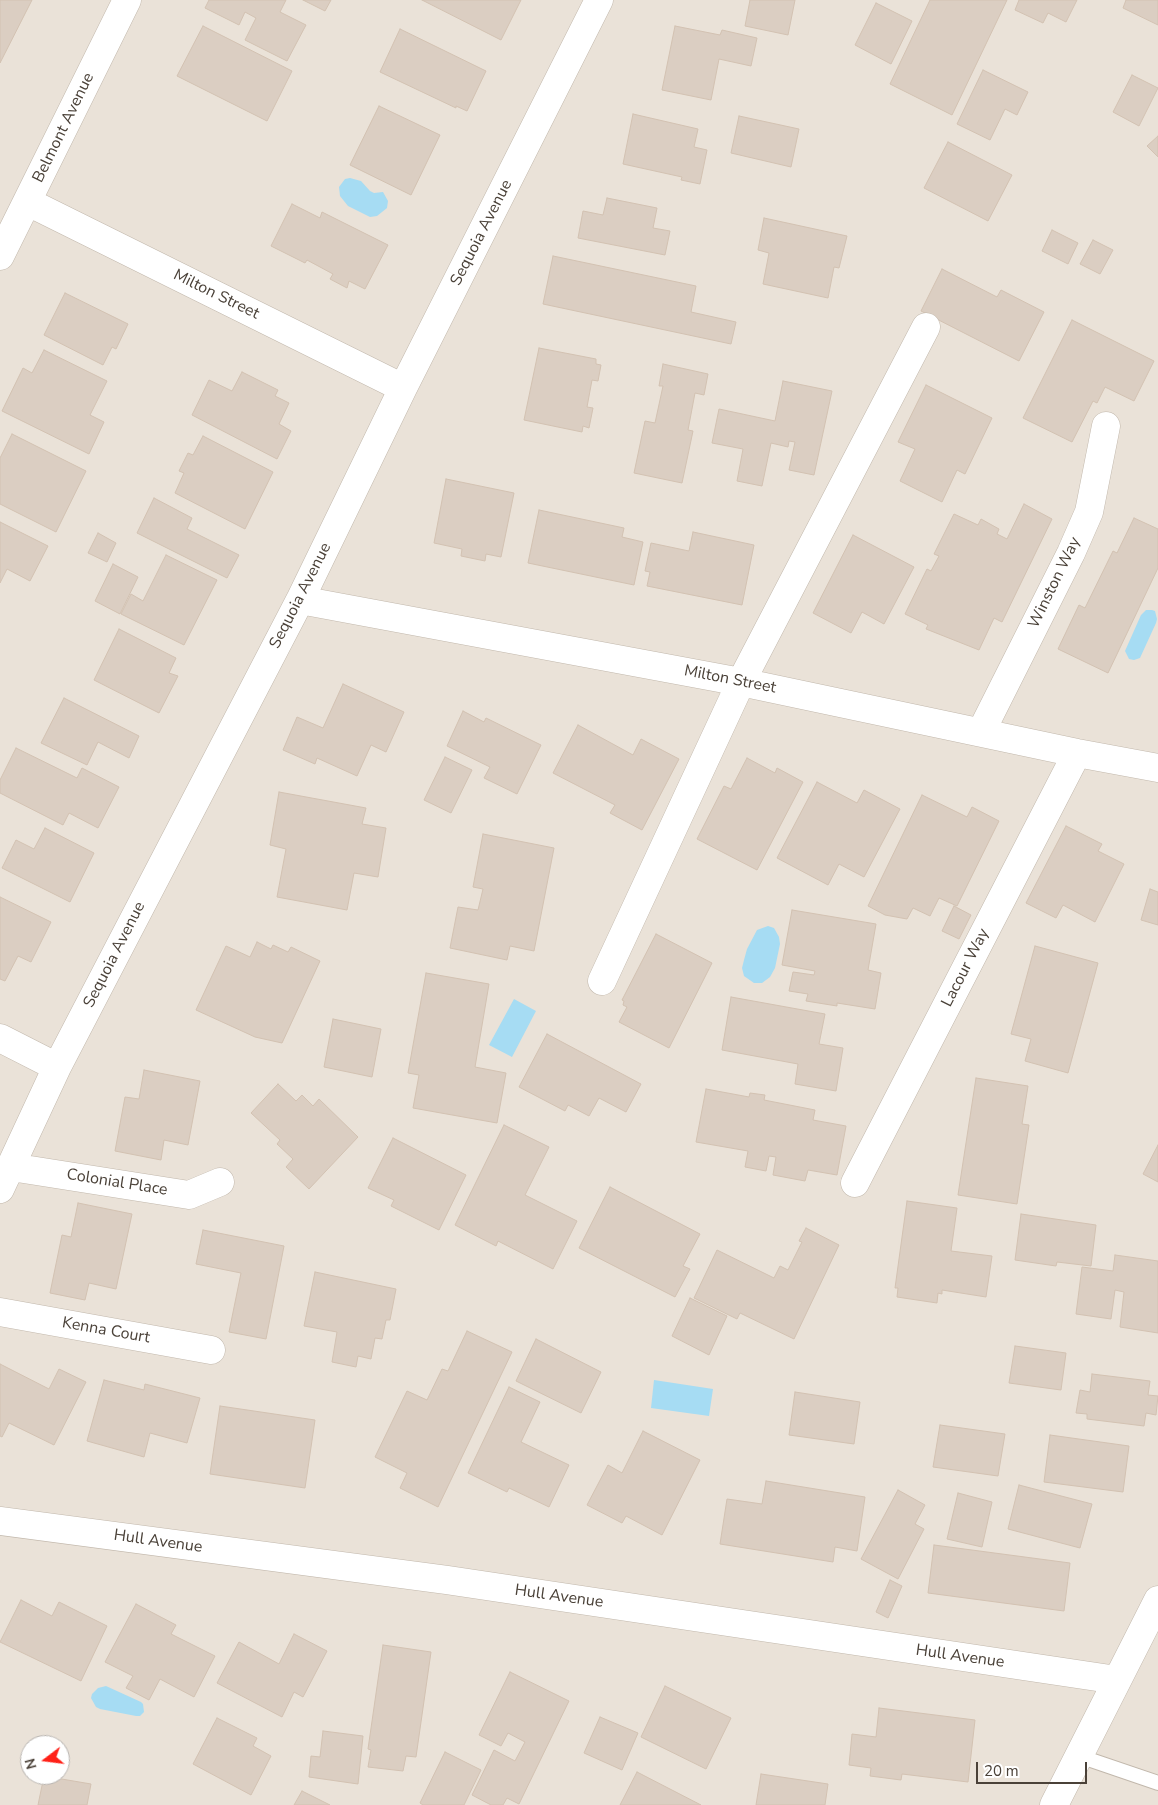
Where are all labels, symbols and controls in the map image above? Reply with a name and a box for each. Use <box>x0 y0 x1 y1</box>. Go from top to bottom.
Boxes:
street label: Belmont Avenue <box>29 70 99 186</box>
street label: Sequoia Avenue <box>447 177 517 289</box>
street label: Milton Street <box>170 266 262 324</box>
street label: Winston Way <box>1025 534 1085 632</box>
street label: Sequoia Avenue <box>266 540 336 652</box>
street label: Milton Street <box>682 662 778 698</box>
street label: Sequoia Avenue <box>80 899 150 1011</box>
street label: Lacour Way <box>938 926 994 1010</box>
street label: Colonial Place <box>65 1166 169 1200</box>
street label: Kenna Court <box>61 1314 151 1348</box>
street label: Hull Avenue <box>113 1526 203 1558</box>
street label: Hull Avenue <box>514 1581 604 1613</box>
street label: Hull Avenue <box>915 1641 1005 1673</box>
north arrow <box>20 1735 70 1785</box>
scale bar <box>978 1752 1089 1784</box>
text: N <box>20 1756 42 1771</box>
text: 20 m <box>984 1761 1019 1781</box>

